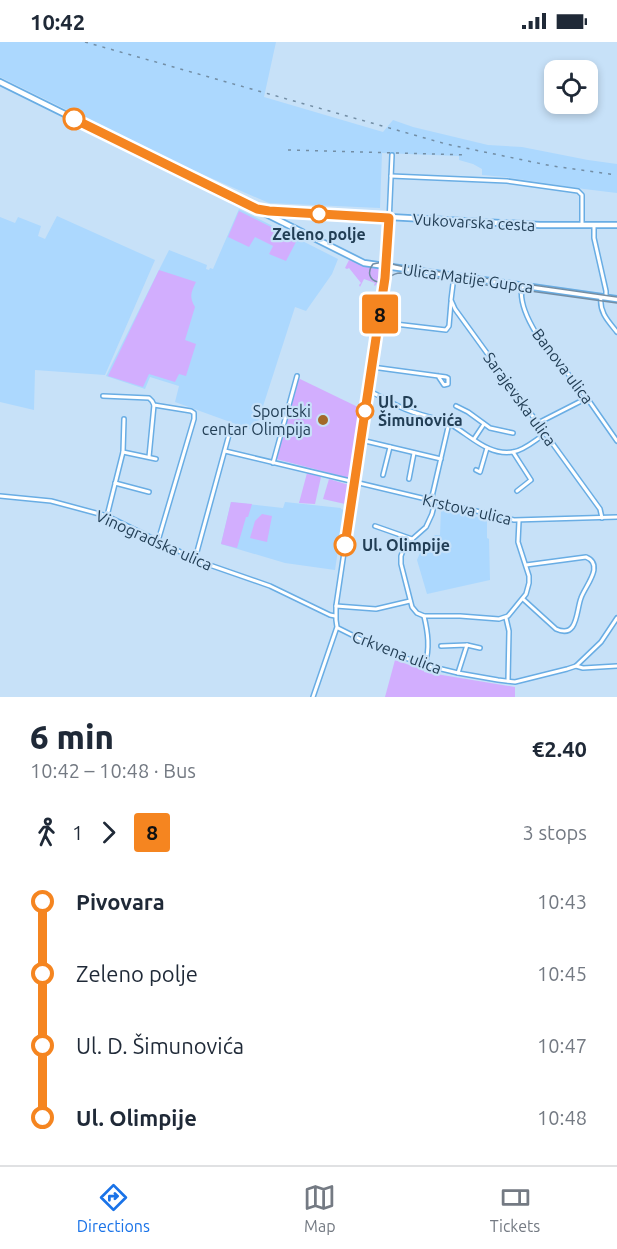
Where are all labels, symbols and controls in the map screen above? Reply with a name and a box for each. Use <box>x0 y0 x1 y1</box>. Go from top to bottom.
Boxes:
text: 10:42 <box>30 9 85 34</box>
map controls <box>544 60 598 114</box>
button: locate <box>544 60 598 114</box>
unlabelled marker <box>63 108 85 130</box>
marker: Zeleno polje <box>310 205 328 223</box>
street label: Vukovarska cesta <box>412 210 536 234</box>
place label: Zeleno polje <box>272 225 366 243</box>
street label: Ulica Matije Gupca <box>402 260 534 296</box>
line badge: 8 <box>360 294 400 334</box>
text: 8 <box>374 302 386 326</box>
street label: Banova ulica <box>529 325 597 407</box>
street label: Sarajevska ulica <box>480 349 560 449</box>
place label: Ul. D. Šimunovića <box>378 393 463 429</box>
place label: Sportski centar Olimpija <box>202 402 311 438</box>
marker: Ul. D. Šimunovića <box>356 402 374 420</box>
marker: Sportski centar Olimpija <box>316 413 330 427</box>
street label: Krstova ulica <box>421 490 513 528</box>
street label: Vinogradska ulica <box>93 506 215 574</box>
marker: Ul. Olimpije <box>334 534 356 556</box>
place label: Ul. Olimpije <box>362 536 450 554</box>
street label: Crkvena ulica <box>350 627 444 677</box>
text: 6 min <box>30 718 114 755</box>
text: €2.40 <box>532 736 587 761</box>
text: 10:42 – 10:48 · Bus <box>30 759 196 782</box>
icon: walk <box>30 816 63 849</box>
icon: forward <box>92 816 125 849</box>
text: 8 <box>146 820 158 844</box>
text: 1 <box>72 821 83 844</box>
text: 3 stops <box>523 821 587 844</box>
text: Pivovara <box>76 889 165 914</box>
text: 10:43 <box>537 890 587 913</box>
text: Zeleno polje <box>76 961 198 986</box>
text: 10:45 <box>537 962 587 985</box>
text: Ul. D. Šimunovića <box>76 1033 244 1058</box>
text: 10:47 <box>537 1034 587 1057</box>
text: Ul. Olimpije <box>76 1105 197 1130</box>
text: 10:48 <box>537 1106 587 1129</box>
tab: Directions <box>77 1181 150 1235</box>
tab: Map <box>303 1181 336 1235</box>
tab: Tickets <box>490 1181 540 1235</box>

